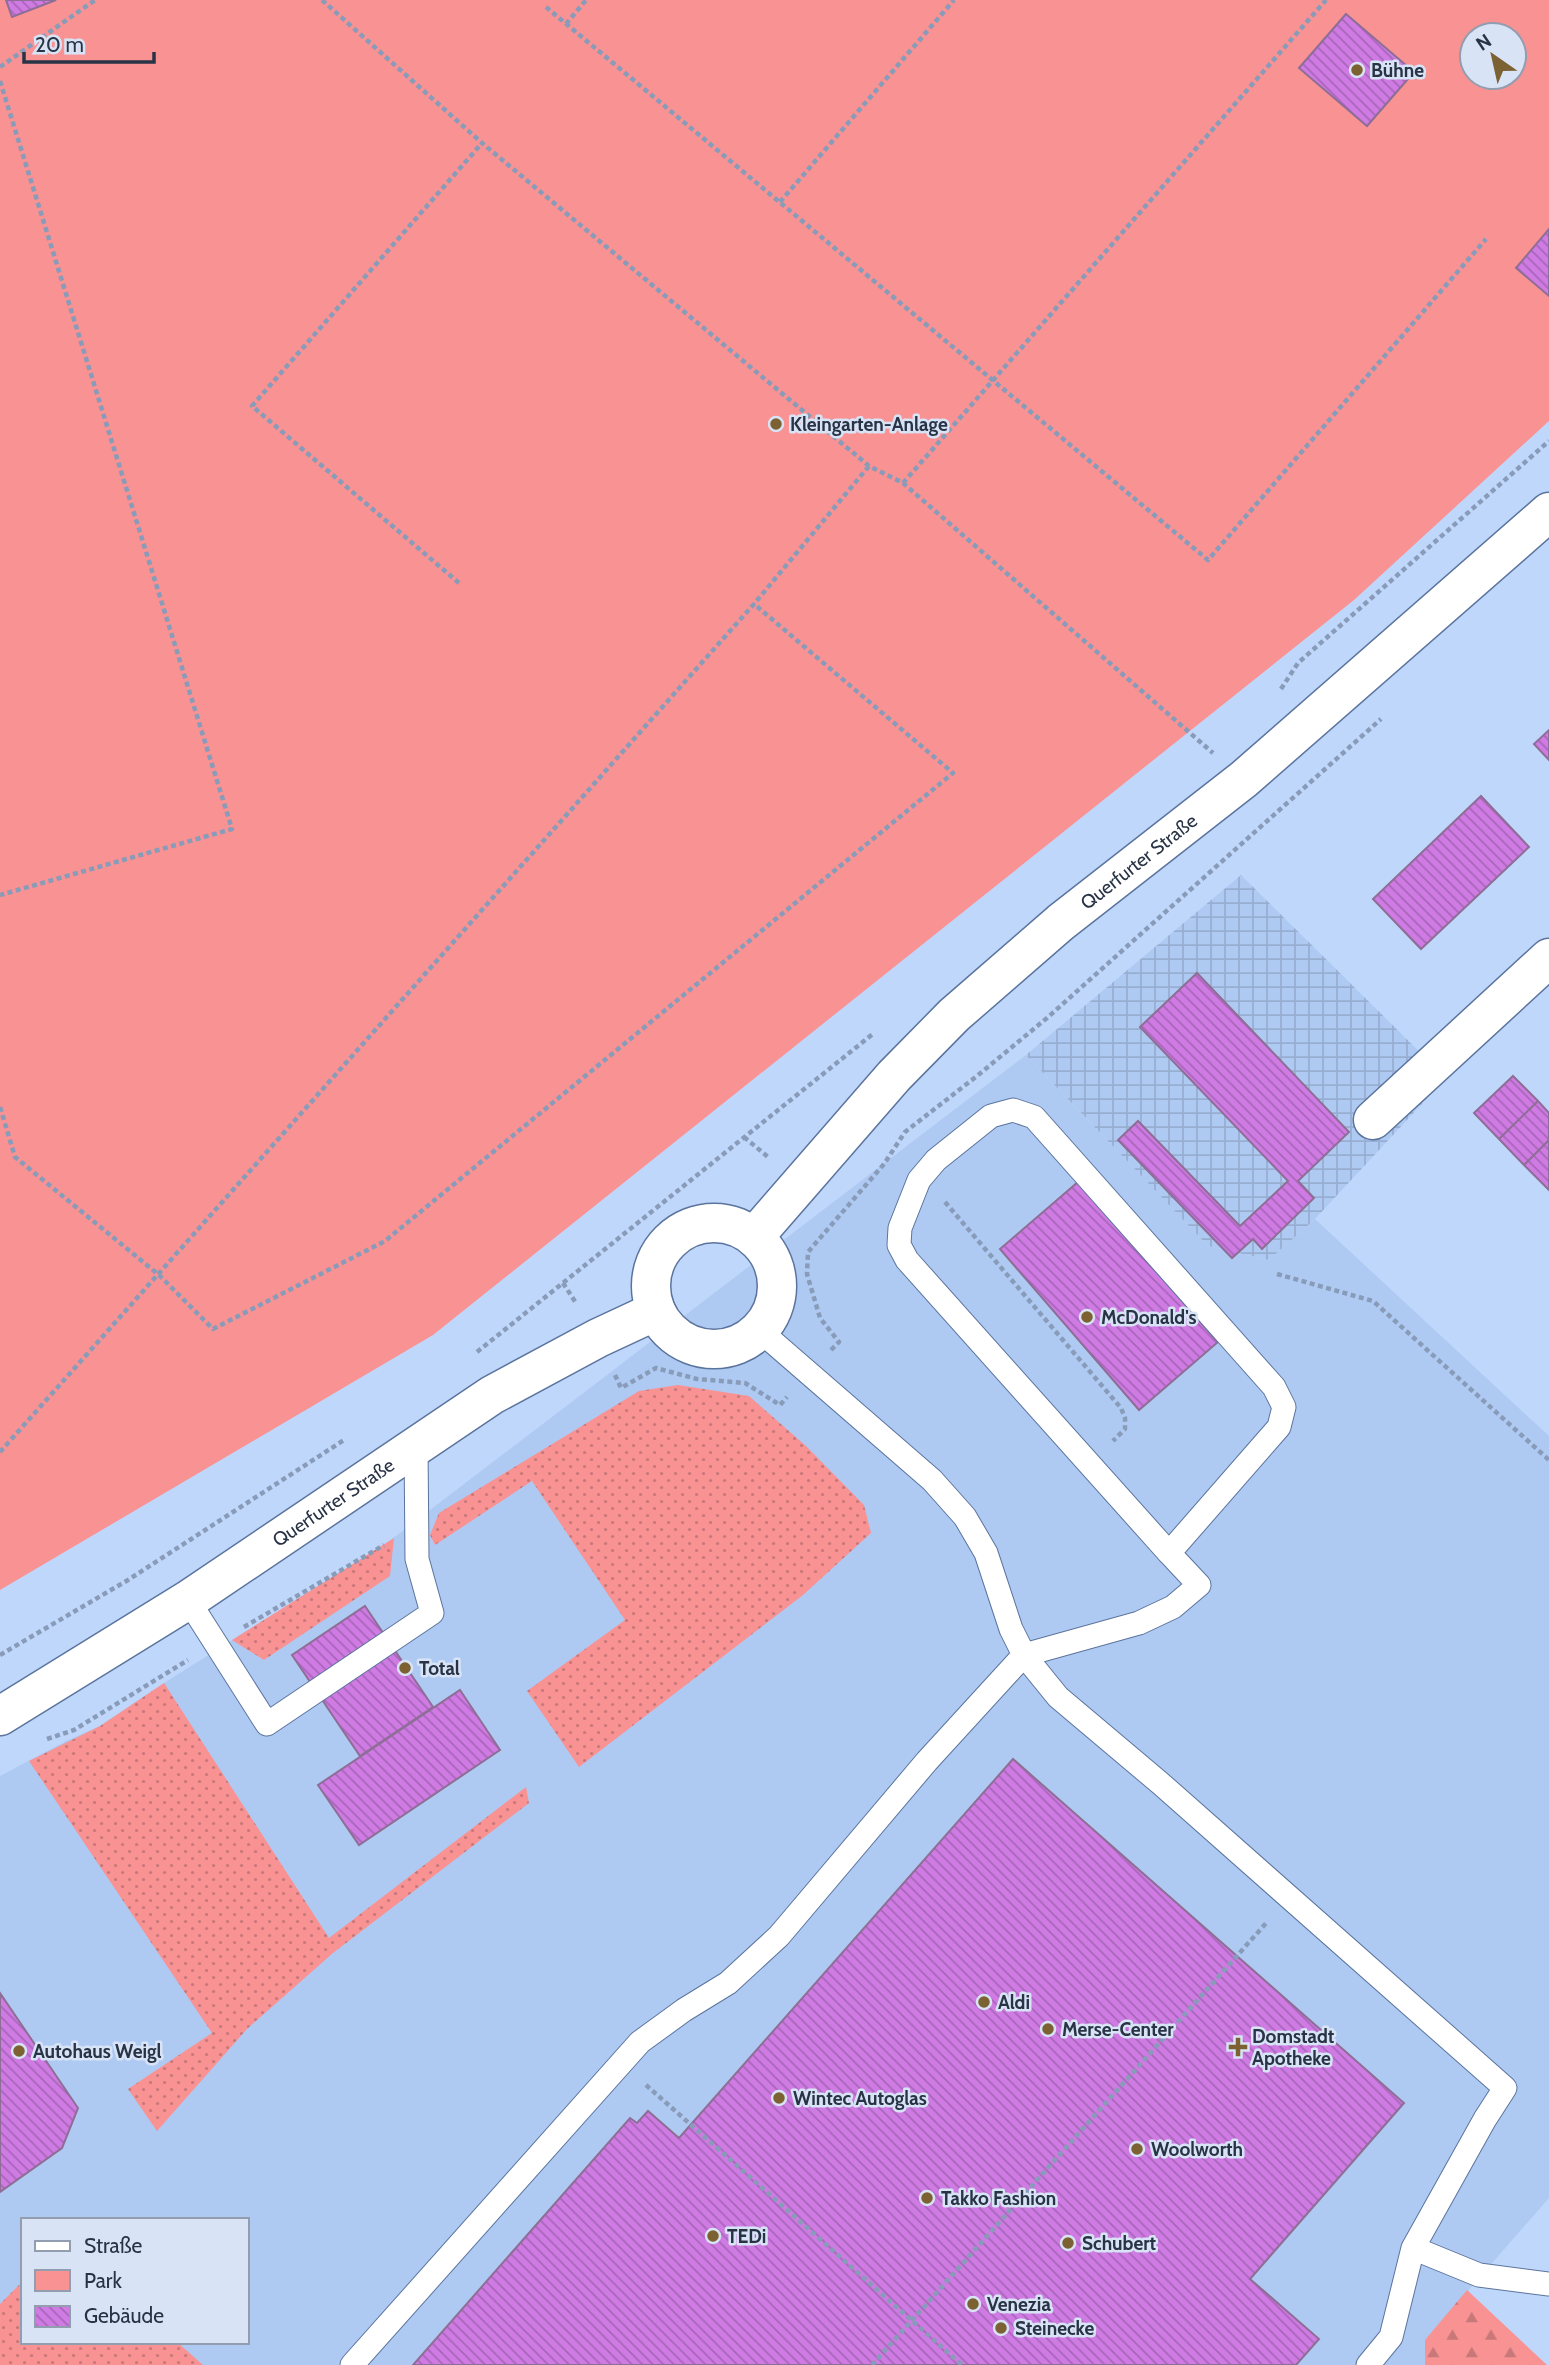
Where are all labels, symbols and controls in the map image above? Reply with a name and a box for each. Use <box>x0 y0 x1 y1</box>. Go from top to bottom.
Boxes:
scale bar <box>24 21 154 65</box>
north arrow <box>1458 21 1528 91</box>
text: N <box>1472 29 1496 56</box>
text: 20 m <box>35 32 84 57</box>
place label: Bühne <box>1371 59 1424 82</box>
marker: Bühne <box>1349 62 1365 78</box>
place label: Kleingarten-Anlage <box>790 413 948 436</box>
marker: Kleingarten-Anlage <box>768 416 784 432</box>
street label: Querfurter Straße <box>1076 809 1202 914</box>
place label: McDonald's <box>1101 1306 1197 1329</box>
marker: McDonald's <box>1079 1309 1095 1325</box>
street label: Querfurter Straße <box>268 1453 399 1551</box>
place label: Total <box>419 1657 460 1680</box>
marker: Total <box>397 1660 413 1676</box>
place label: Aldi <box>998 1991 1030 2014</box>
marker: Aldi <box>976 1994 992 2010</box>
place label: Merse-Center <box>1062 2018 1174 2041</box>
marker: Merse-Center <box>1040 2021 1056 2037</box>
place label: Domstadt Apotheke <box>1252 2025 1335 2070</box>
marker: Domstadt Apotheke <box>1230 2039 1246 2055</box>
place label: Autohaus Weigl <box>33 2040 162 2063</box>
marker: Autohaus Weigl <box>11 2043 27 2059</box>
place label: Wintec Autoglas <box>793 2087 927 2110</box>
marker: Wintec Autoglas <box>771 2090 787 2106</box>
place label: Woolworth <box>1151 2138 1243 2161</box>
marker: Woolworth <box>1129 2141 1145 2157</box>
place label: Takko Fashion <box>941 2187 1056 2210</box>
marker: Takko Fashion <box>919 2190 935 2206</box>
legend <box>21 2218 248 2344</box>
place label: TEDi <box>727 2225 766 2248</box>
marker: TEDi <box>705 2228 721 2244</box>
place label: Schubert <box>1082 2232 1156 2255</box>
text: Straße <box>84 2233 143 2258</box>
marker: Schubert <box>1060 2235 1076 2251</box>
text: Park <box>84 2268 122 2293</box>
place label: Venezia <box>987 2293 1051 2316</box>
marker: Venezia <box>965 2296 981 2312</box>
text: Gebäude <box>84 2303 164 2328</box>
place label: Steinecke <box>1015 2317 1094 2340</box>
marker: Steinecke <box>993 2320 1009 2336</box>

